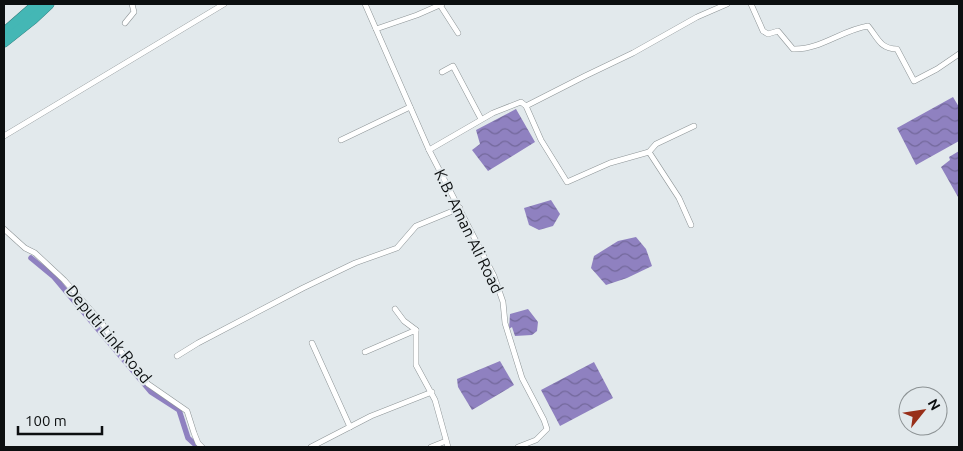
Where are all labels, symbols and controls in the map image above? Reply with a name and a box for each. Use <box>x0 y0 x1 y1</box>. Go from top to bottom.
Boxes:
street label: K.B. Aman Ali Road <box>431 166 507 296</box>
street label: Deputi Link Road <box>63 281 155 387</box>
north arrow <box>898 386 948 436</box>
text: N <box>925 396 944 413</box>
scale bar <box>18 404 101 436</box>
text: 100 m <box>25 412 67 429</box>

